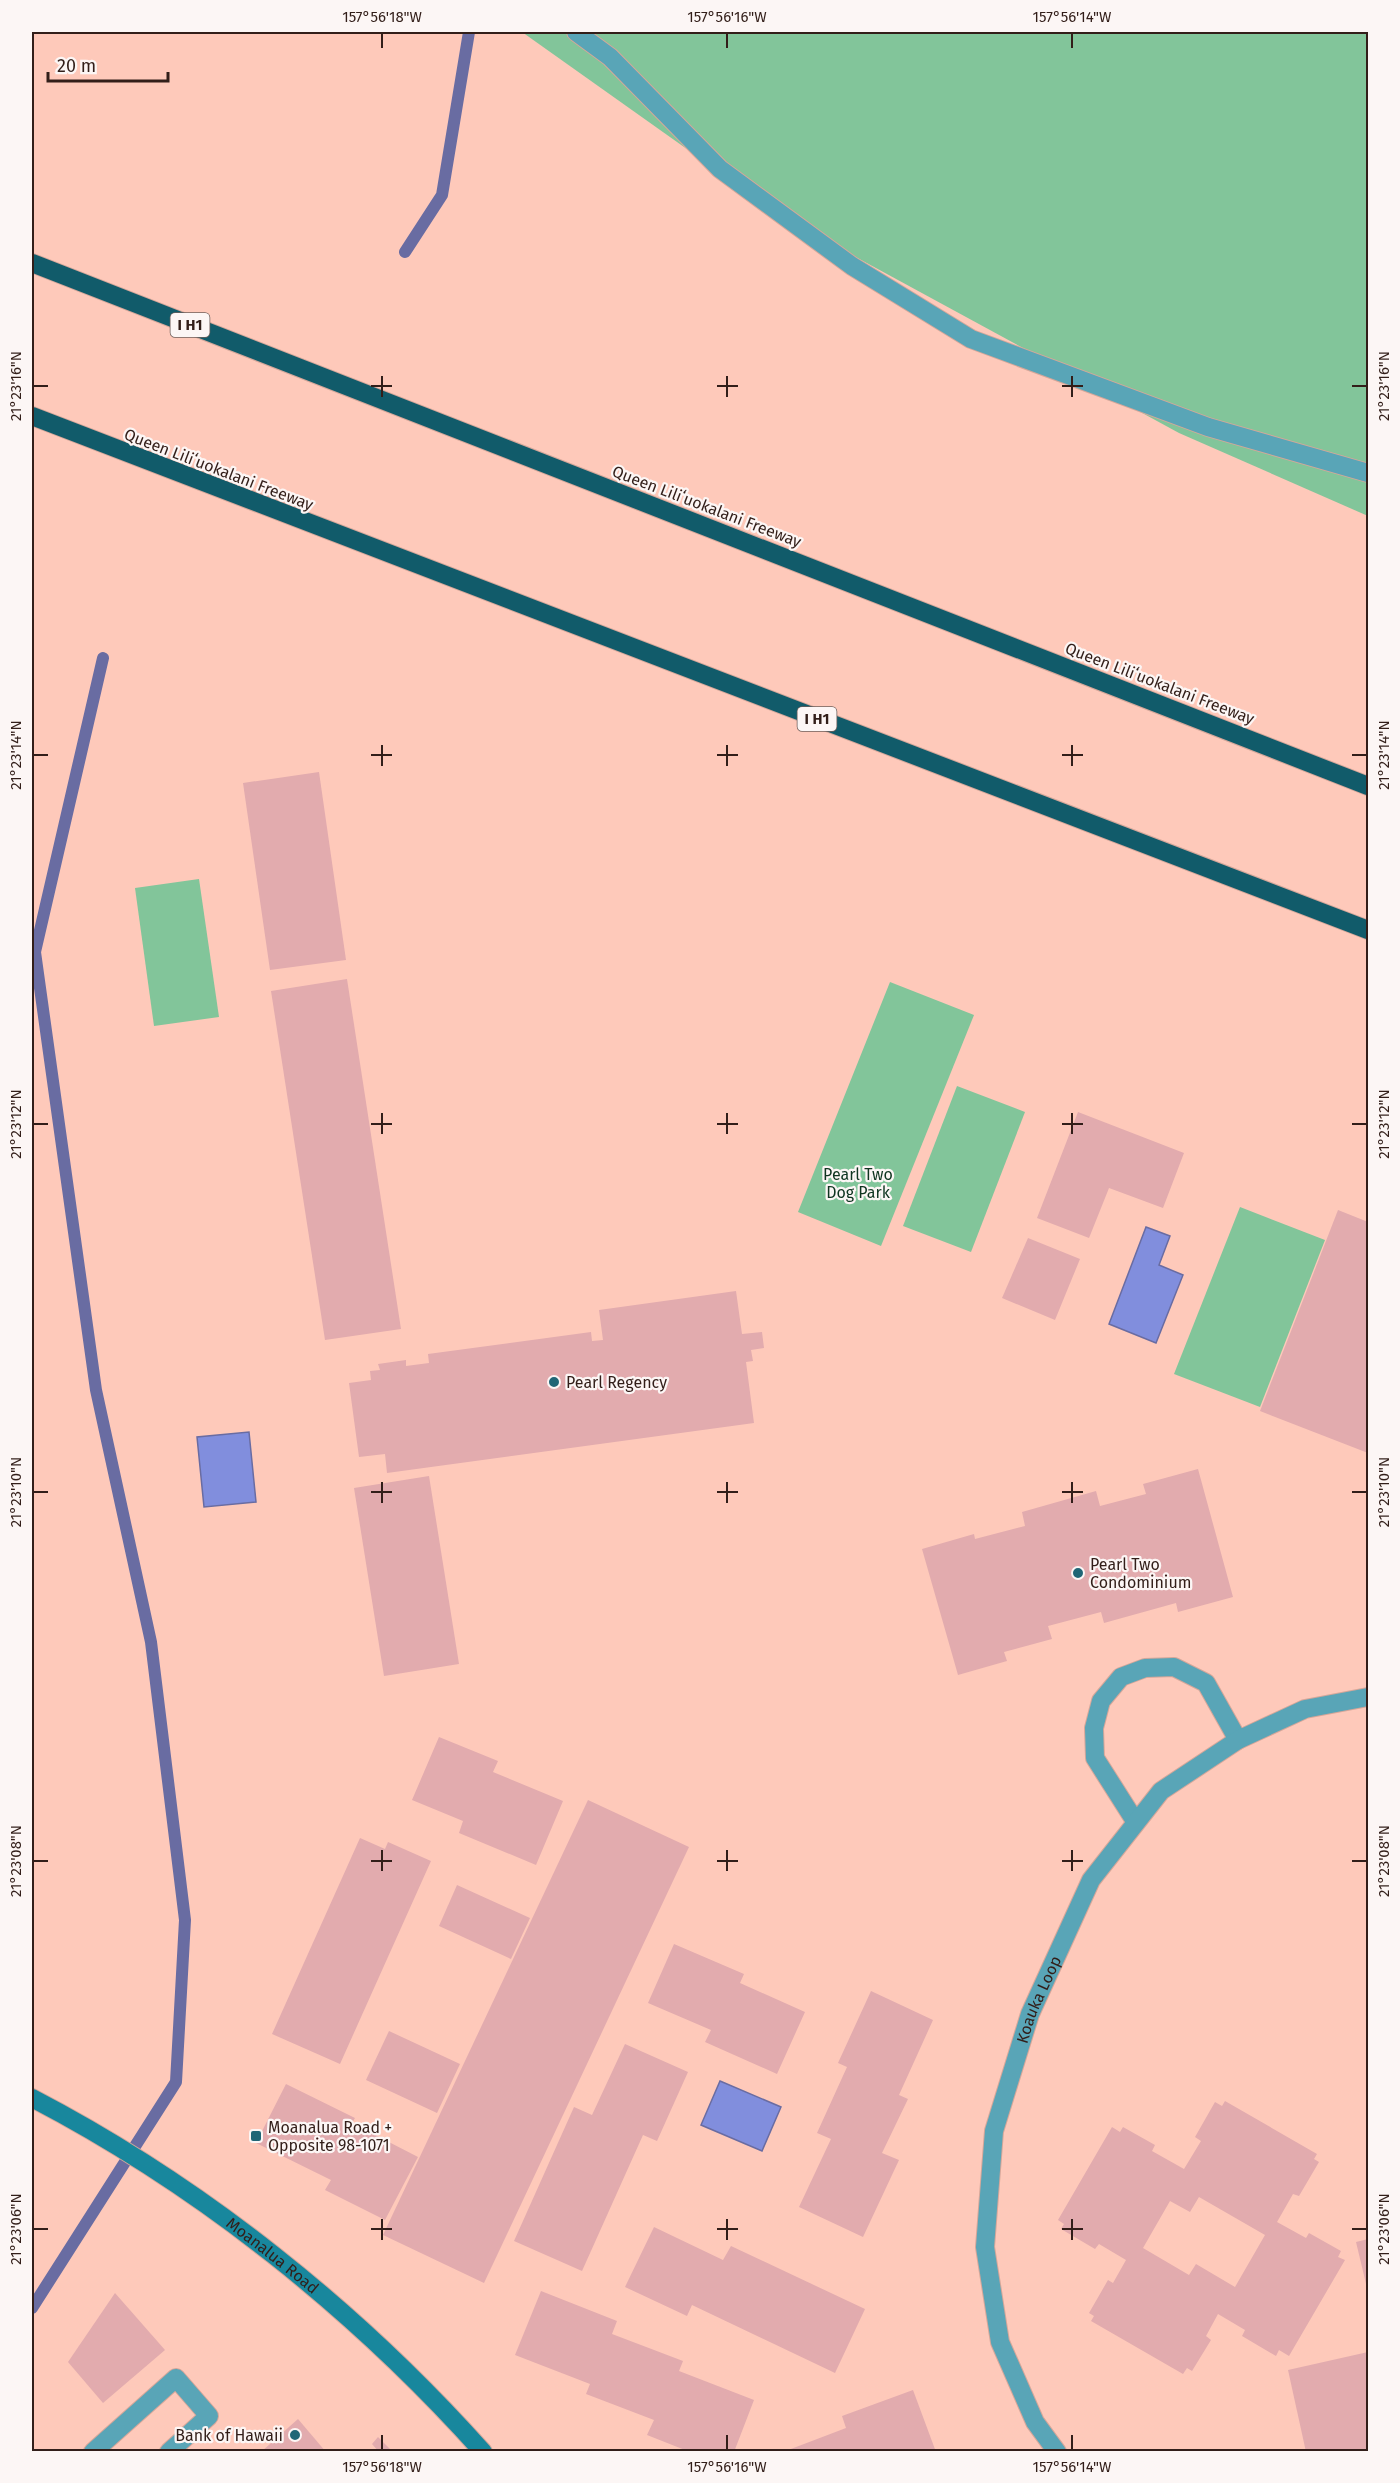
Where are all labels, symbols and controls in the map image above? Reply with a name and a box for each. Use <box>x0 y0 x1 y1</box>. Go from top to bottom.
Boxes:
text: 157°56'18"W <box>342 8 422 26</box>
text: 157°56'16"W <box>687 8 767 26</box>
text: 157°56'14"W <box>1033 8 1112 26</box>
scale bar <box>48 45 168 83</box>
text: 20 m <box>57 55 96 77</box>
road number: I H1 <box>170 313 210 337</box>
text: 21°23'16"N <box>7 351 25 421</box>
text: 21°23'16"N <box>1375 351 1393 421</box>
street label: Queen Liliʻuokalani Freeway <box>122 425 316 514</box>
street label: Queen Liliʻuokalani Freeway <box>610 462 804 551</box>
street label: Queen Liliʻuokalani Freeway <box>1063 639 1257 728</box>
road number: I H1 <box>798 707 836 731</box>
text: 21°23'14"N <box>7 720 25 790</box>
text: 21°23'14"N <box>1375 720 1393 790</box>
text: 21°23'12"N <box>7 1089 25 1159</box>
text: 21°23'12"N <box>1375 1089 1393 1159</box>
park label: Pearl Two Dog Park <box>823 1165 893 1202</box>
place label: Pearl Regency <box>566 1373 667 1392</box>
marker: Pearl Regency <box>547 1375 561 1389</box>
text: 21°23'10"N <box>7 1457 25 1527</box>
text: 21°23'10"N <box>1375 1457 1393 1527</box>
place label: Pearl Two Condominium <box>1090 1555 1191 1592</box>
marker: Pearl Two Condominium <box>1071 1566 1085 1580</box>
text: 21°23'08"N <box>7 1825 25 1897</box>
text: 21°23'08"N <box>1375 1825 1393 1897</box>
street label: Koauka Loop <box>1013 1953 1065 2046</box>
place label: Moanalua Road + Opposite 98-1071 <box>268 2118 392 2155</box>
marker: Moanalua Road + Opposite 98-1071 <box>249 2129 263 2143</box>
text: 21°23'06"N <box>7 2193 25 2265</box>
text: 21°23'06"N <box>1375 2193 1393 2265</box>
street label: Moanalua Road <box>223 2213 322 2298</box>
place label: Bank of Hawaii <box>175 2426 283 2445</box>
marker: Bank of Hawaii <box>288 2428 302 2442</box>
text: 157°56'18"W <box>342 2458 422 2476</box>
text: 157°56'16"W <box>687 2458 767 2476</box>
text: 157°56'14"W <box>1033 2458 1112 2476</box>

